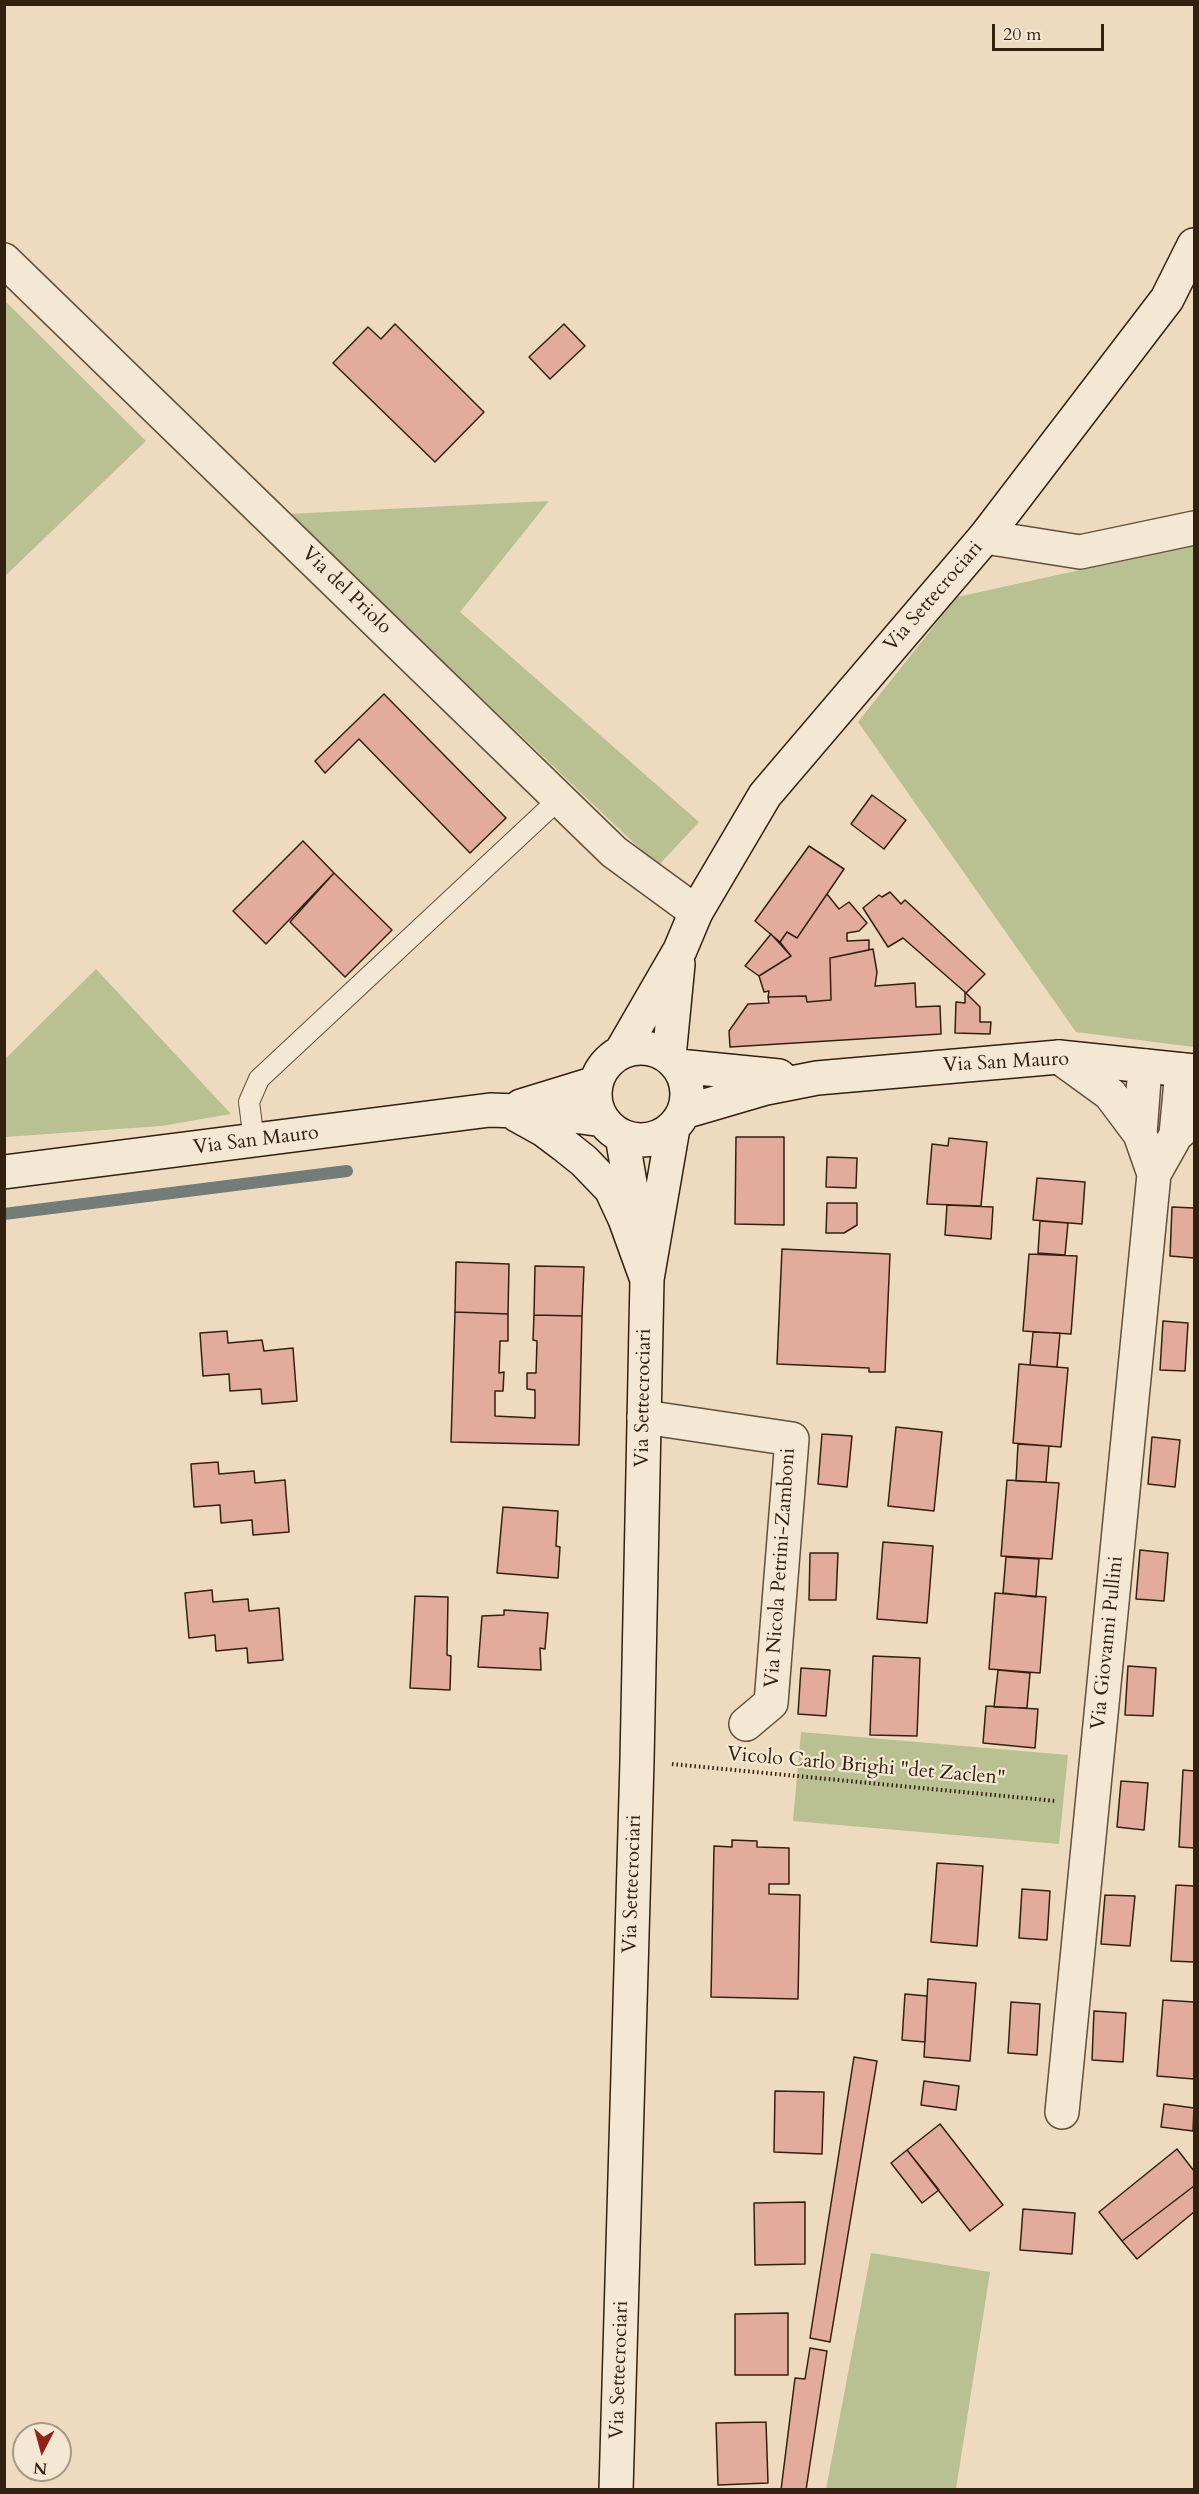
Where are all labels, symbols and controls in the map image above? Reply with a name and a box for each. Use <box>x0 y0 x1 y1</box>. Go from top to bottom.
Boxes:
scale bar <box>995 12 1108 50</box>
text: 20 m <box>1003 22 1042 47</box>
street label: Via Settecrociari <box>879 537 989 657</box>
street label: Via del Priolo <box>296 542 396 640</box>
street label: Via San Mauro <box>942 1048 1070 1078</box>
street label: Via San Mauro <box>192 1121 320 1161</box>
street label: Via Settecrociari <box>631 1328 657 1468</box>
street label: Via Nicola Petrini-Zamboni <box>761 1447 801 1689</box>
street label: Via Giovanni Pullini <box>1087 1555 1129 1731</box>
street label: Vicolo Carlo Brighi "det Zaclen" <box>726 1743 1006 1791</box>
street label: Via Settecrociari <box>619 1814 647 1954</box>
street label: Via Settecrociari <box>606 2300 634 2440</box>
north arrow <box>12 2422 72 2482</box>
text: N <box>32 2456 48 2480</box>

